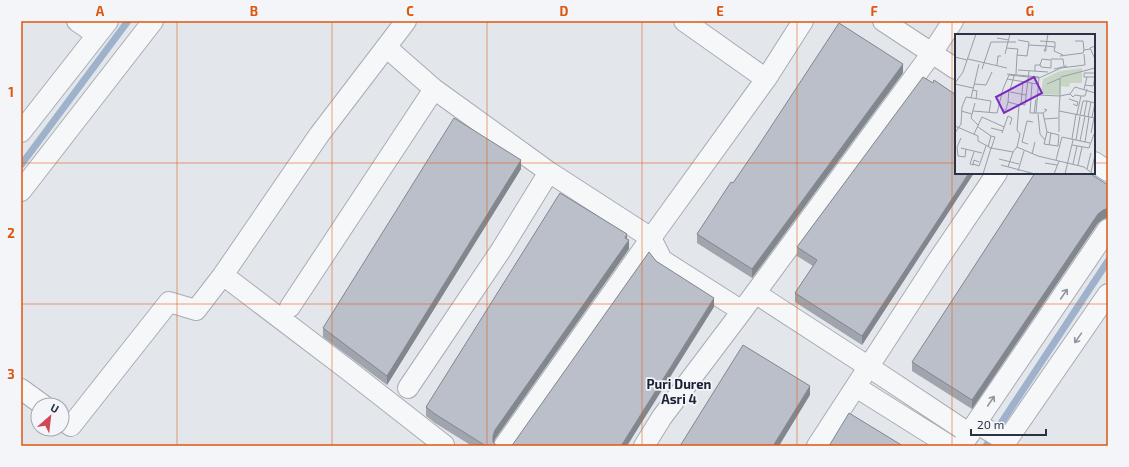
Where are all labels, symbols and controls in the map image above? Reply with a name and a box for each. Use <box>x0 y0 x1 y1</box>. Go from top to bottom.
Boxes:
text: A <box>96 3 105 19</box>
text: B <box>250 3 258 19</box>
text: C <box>406 3 414 19</box>
text: D <box>560 3 569 19</box>
text: E <box>716 3 724 19</box>
text: F <box>870 3 878 19</box>
text: G <box>1026 3 1034 19</box>
inset map <box>955 34 1095 174</box>
text: 1 <box>8 84 14 100</box>
text: 2 <box>7 225 15 241</box>
one-way arrow <box>1060 289 1068 300</box>
one-way arrow <box>1074 332 1082 343</box>
text: 3 <box>7 366 15 382</box>
district label: Puri Duren Asri 4 <box>647 376 712 407</box>
one-way arrow <box>987 396 995 407</box>
north arrow <box>30 397 70 437</box>
text: U <box>49 400 61 415</box>
scale bar <box>971 411 1046 437</box>
text: 20 m <box>977 417 1004 431</box>

